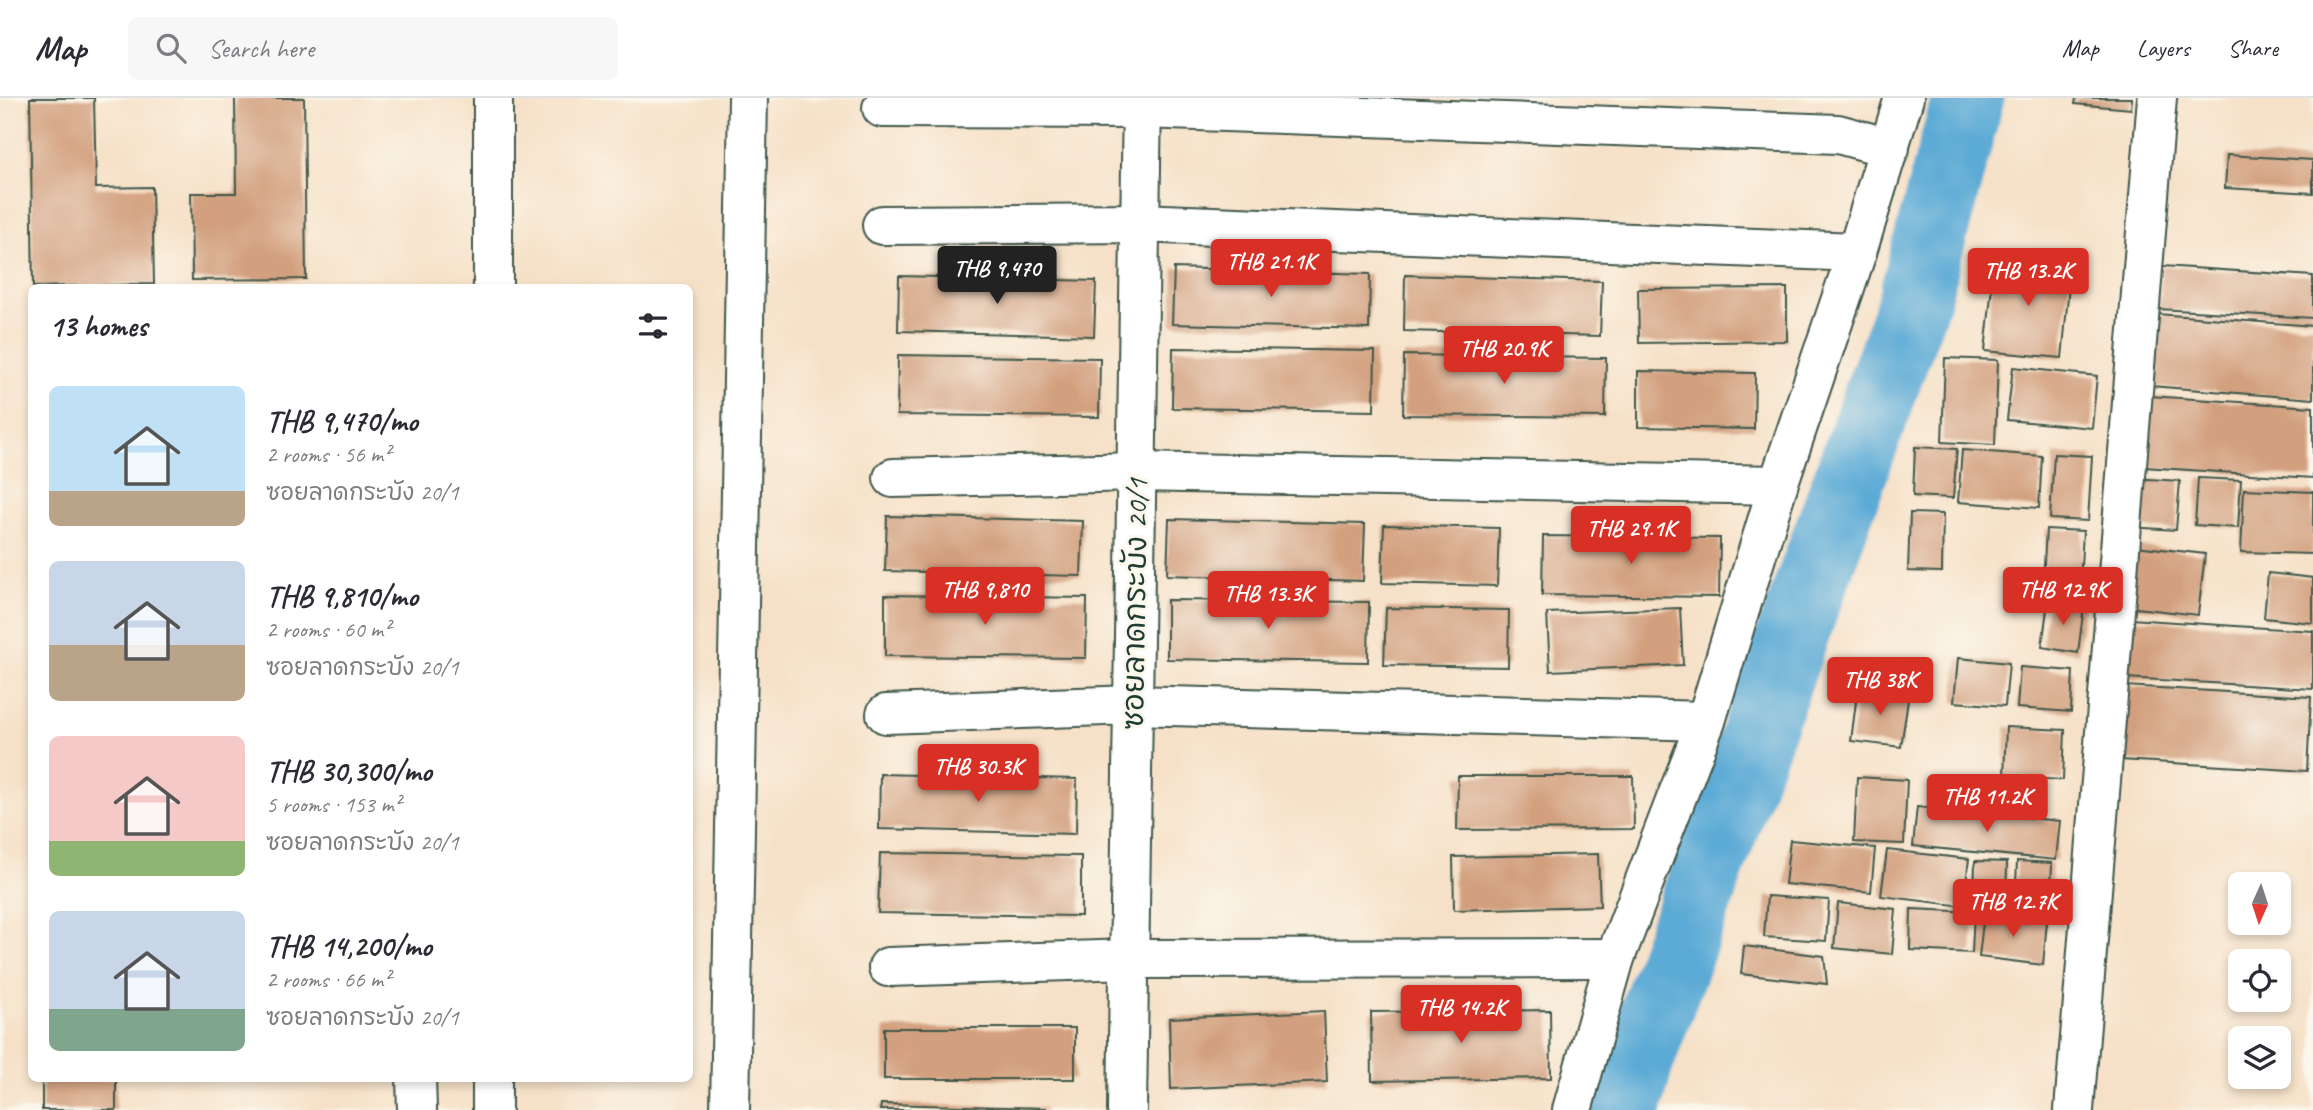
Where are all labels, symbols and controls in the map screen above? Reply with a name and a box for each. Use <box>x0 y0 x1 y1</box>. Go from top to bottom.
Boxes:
search box <box>128 17 618 80</box>
text: Map <box>35 27 86 69</box>
icon: search <box>152 29 190 67</box>
text: Search here <box>208 32 314 65</box>
text: Map <box>2062 33 2099 63</box>
text: Layers <box>2137 33 2190 63</box>
text: Share <box>2228 33 2278 63</box>
pin: THB 21.1K <box>1191 240 1351 299</box>
pin: THB 9,470 <box>917 246 1077 306</box>
text: THB 21.1K <box>1227 247 1315 276</box>
pin: THB 13.2K <box>1948 248 2108 308</box>
text: THB 9,470 <box>954 254 1040 283</box>
text: THB 13.2K <box>1984 256 2072 285</box>
text: 13 homes <box>49 307 147 345</box>
icon: filters <box>634 307 672 345</box>
pin: THB 20.9K <box>1424 327 1584 386</box>
text: THB 20.9K <box>1460 334 1548 363</box>
text: THB 9,470/mo <box>266 402 418 440</box>
icon: home <box>105 414 189 498</box>
text: 2 rooms · 56 m² <box>266 440 390 469</box>
street label: ซอยลาดกระบัง 20/1 <box>1114 477 1156 730</box>
text: ซอยลาดกระบัง 20/1 <box>266 478 459 507</box>
pin: THB 29.1K <box>1551 506 1711 566</box>
text: THB 29.1K <box>1587 514 1675 543</box>
pin: THB 9,810 <box>905 568 1065 627</box>
pin: THB 12.9K <box>1983 568 2143 627</box>
pin: THB 13.3K <box>1188 572 1348 631</box>
text: THB 9,810 <box>942 575 1028 604</box>
text: THB 12.9K <box>2019 575 2107 604</box>
text: THB 9,810/mo <box>266 577 418 615</box>
text: THB 13.3K <box>1224 579 1312 608</box>
icon: home <box>105 589 189 673</box>
text: 2 rooms · 60 m² <box>266 615 390 644</box>
text: ซอยลาดกระบัง 20/1 <box>266 653 459 682</box>
pin: THB 38K <box>1815 658 1945 717</box>
text: THB 38K <box>1843 665 1917 694</box>
pin: THB 30.3K <box>898 744 1058 804</box>
text: THB 30,300/mo <box>266 752 432 790</box>
text: THB 30.3K <box>934 752 1022 781</box>
icon: home <box>105 764 189 848</box>
pin: THB 11.2K <box>1907 774 2067 834</box>
text: THB 11.2K <box>1943 782 2031 811</box>
text: 5 rooms · 153 m² <box>266 790 401 819</box>
text: ซอยลาดกระบัง 20/1 <box>266 828 459 857</box>
north arrow <box>2228 872 2291 934</box>
map controls <box>2228 872 2291 1089</box>
pin: THB 12.7K <box>1933 880 2093 939</box>
text: THB 12.7K <box>1969 887 2057 916</box>
text: THB 14,200/mo <box>266 927 432 965</box>
icon: home <box>105 939 189 1023</box>
button: locate <box>2228 949 2291 1012</box>
text: 2 rooms · 66 m² <box>266 965 390 994</box>
pin: THB 14.2K <box>1381 986 1541 1045</box>
text: THB 14.2K <box>1417 993 1505 1022</box>
text: ซอยลาดกระบัง 20/1 <box>266 1003 459 1032</box>
button: layers <box>2228 1026 2291 1089</box>

